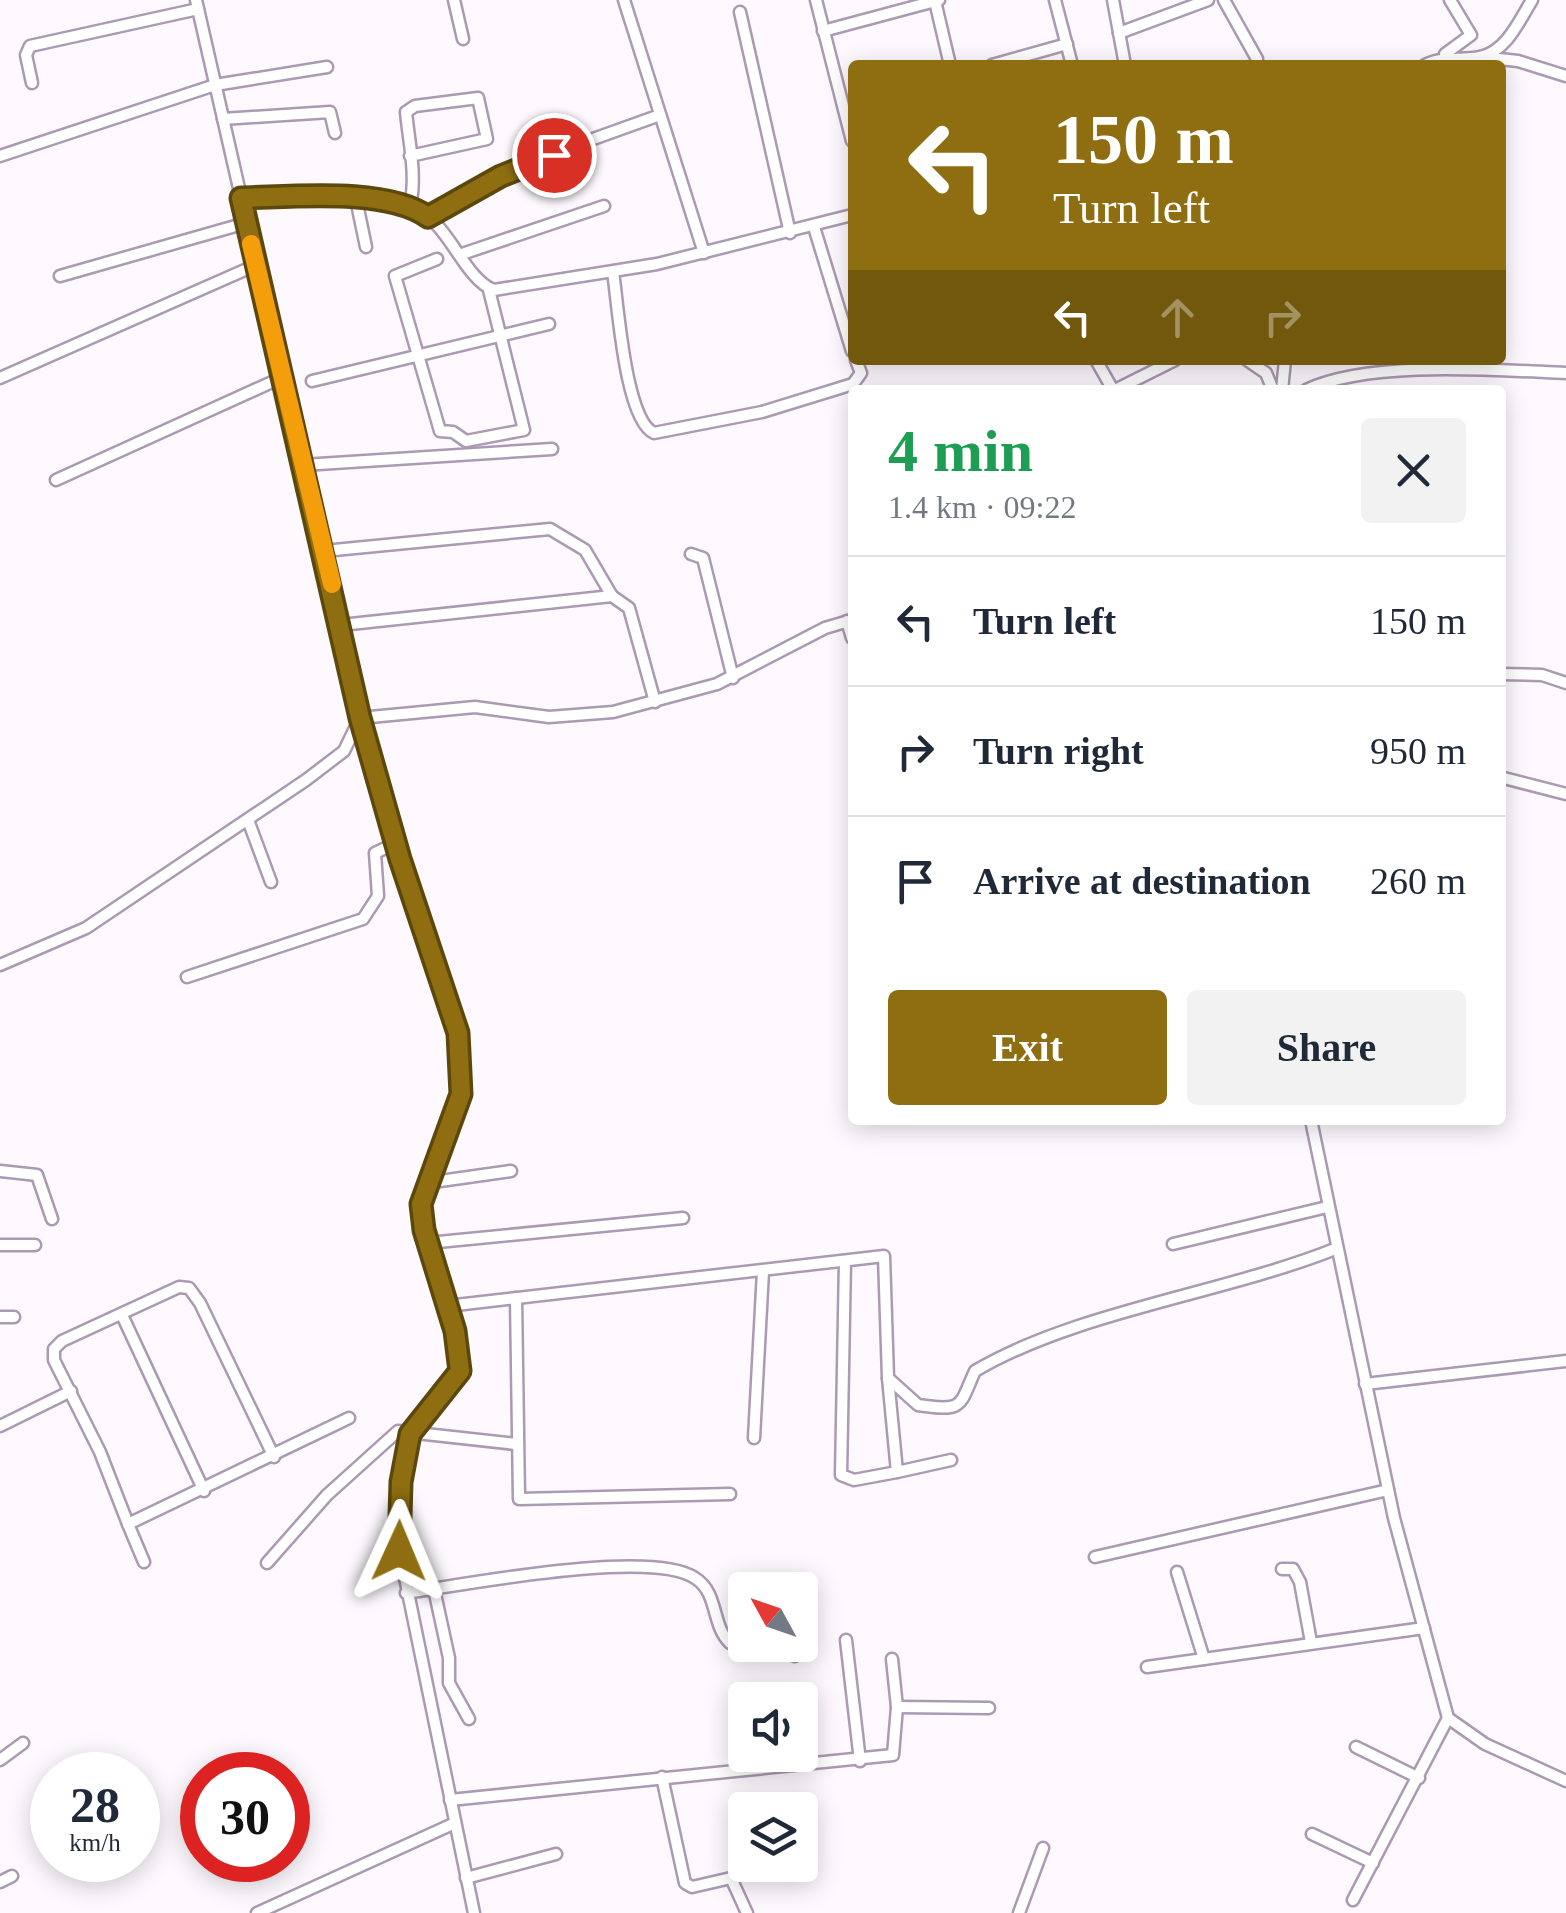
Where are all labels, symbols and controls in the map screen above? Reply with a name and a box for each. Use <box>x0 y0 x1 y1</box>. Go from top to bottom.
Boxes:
icon: left <box>888 100 1018 230</box>
text: 150 m <box>1053 101 1234 178</box>
pin <box>512 113 597 198</box>
icon: arrive <box>527 128 582 183</box>
text: Turn left <box>1053 183 1210 233</box>
icon: left <box>1045 290 1100 345</box>
icon: ahead <box>1150 290 1205 345</box>
icon: right <box>1255 290 1310 345</box>
text: 4 min <box>888 418 1033 484</box>
button: close <box>1361 418 1466 523</box>
text: 1.4 km · 09:22 <box>888 489 1076 525</box>
icon: left <box>888 594 943 649</box>
text: Turn left <box>973 600 1116 642</box>
text: 150 m <box>1370 600 1466 642</box>
icon: right <box>888 724 943 779</box>
text: Turn right <box>973 730 1144 772</box>
text: 950 m <box>1370 730 1466 772</box>
icon: arrive <box>888 854 943 909</box>
text: Arrive at destination <box>973 860 1311 902</box>
text: 260 m <box>1370 860 1466 902</box>
button: Exit <box>888 990 1167 1105</box>
button: Share <box>1187 990 1466 1105</box>
position arrow <box>347 1499 451 1603</box>
north arrow <box>728 1572 818 1662</box>
map controls <box>728 1572 818 1882</box>
button: sound <box>728 1682 818 1772</box>
speed limit sign: 30 <box>180 1752 310 1882</box>
text: 28 <box>70 1777 120 1833</box>
button: layers <box>728 1792 818 1882</box>
text: km/h <box>69 1829 121 1856</box>

